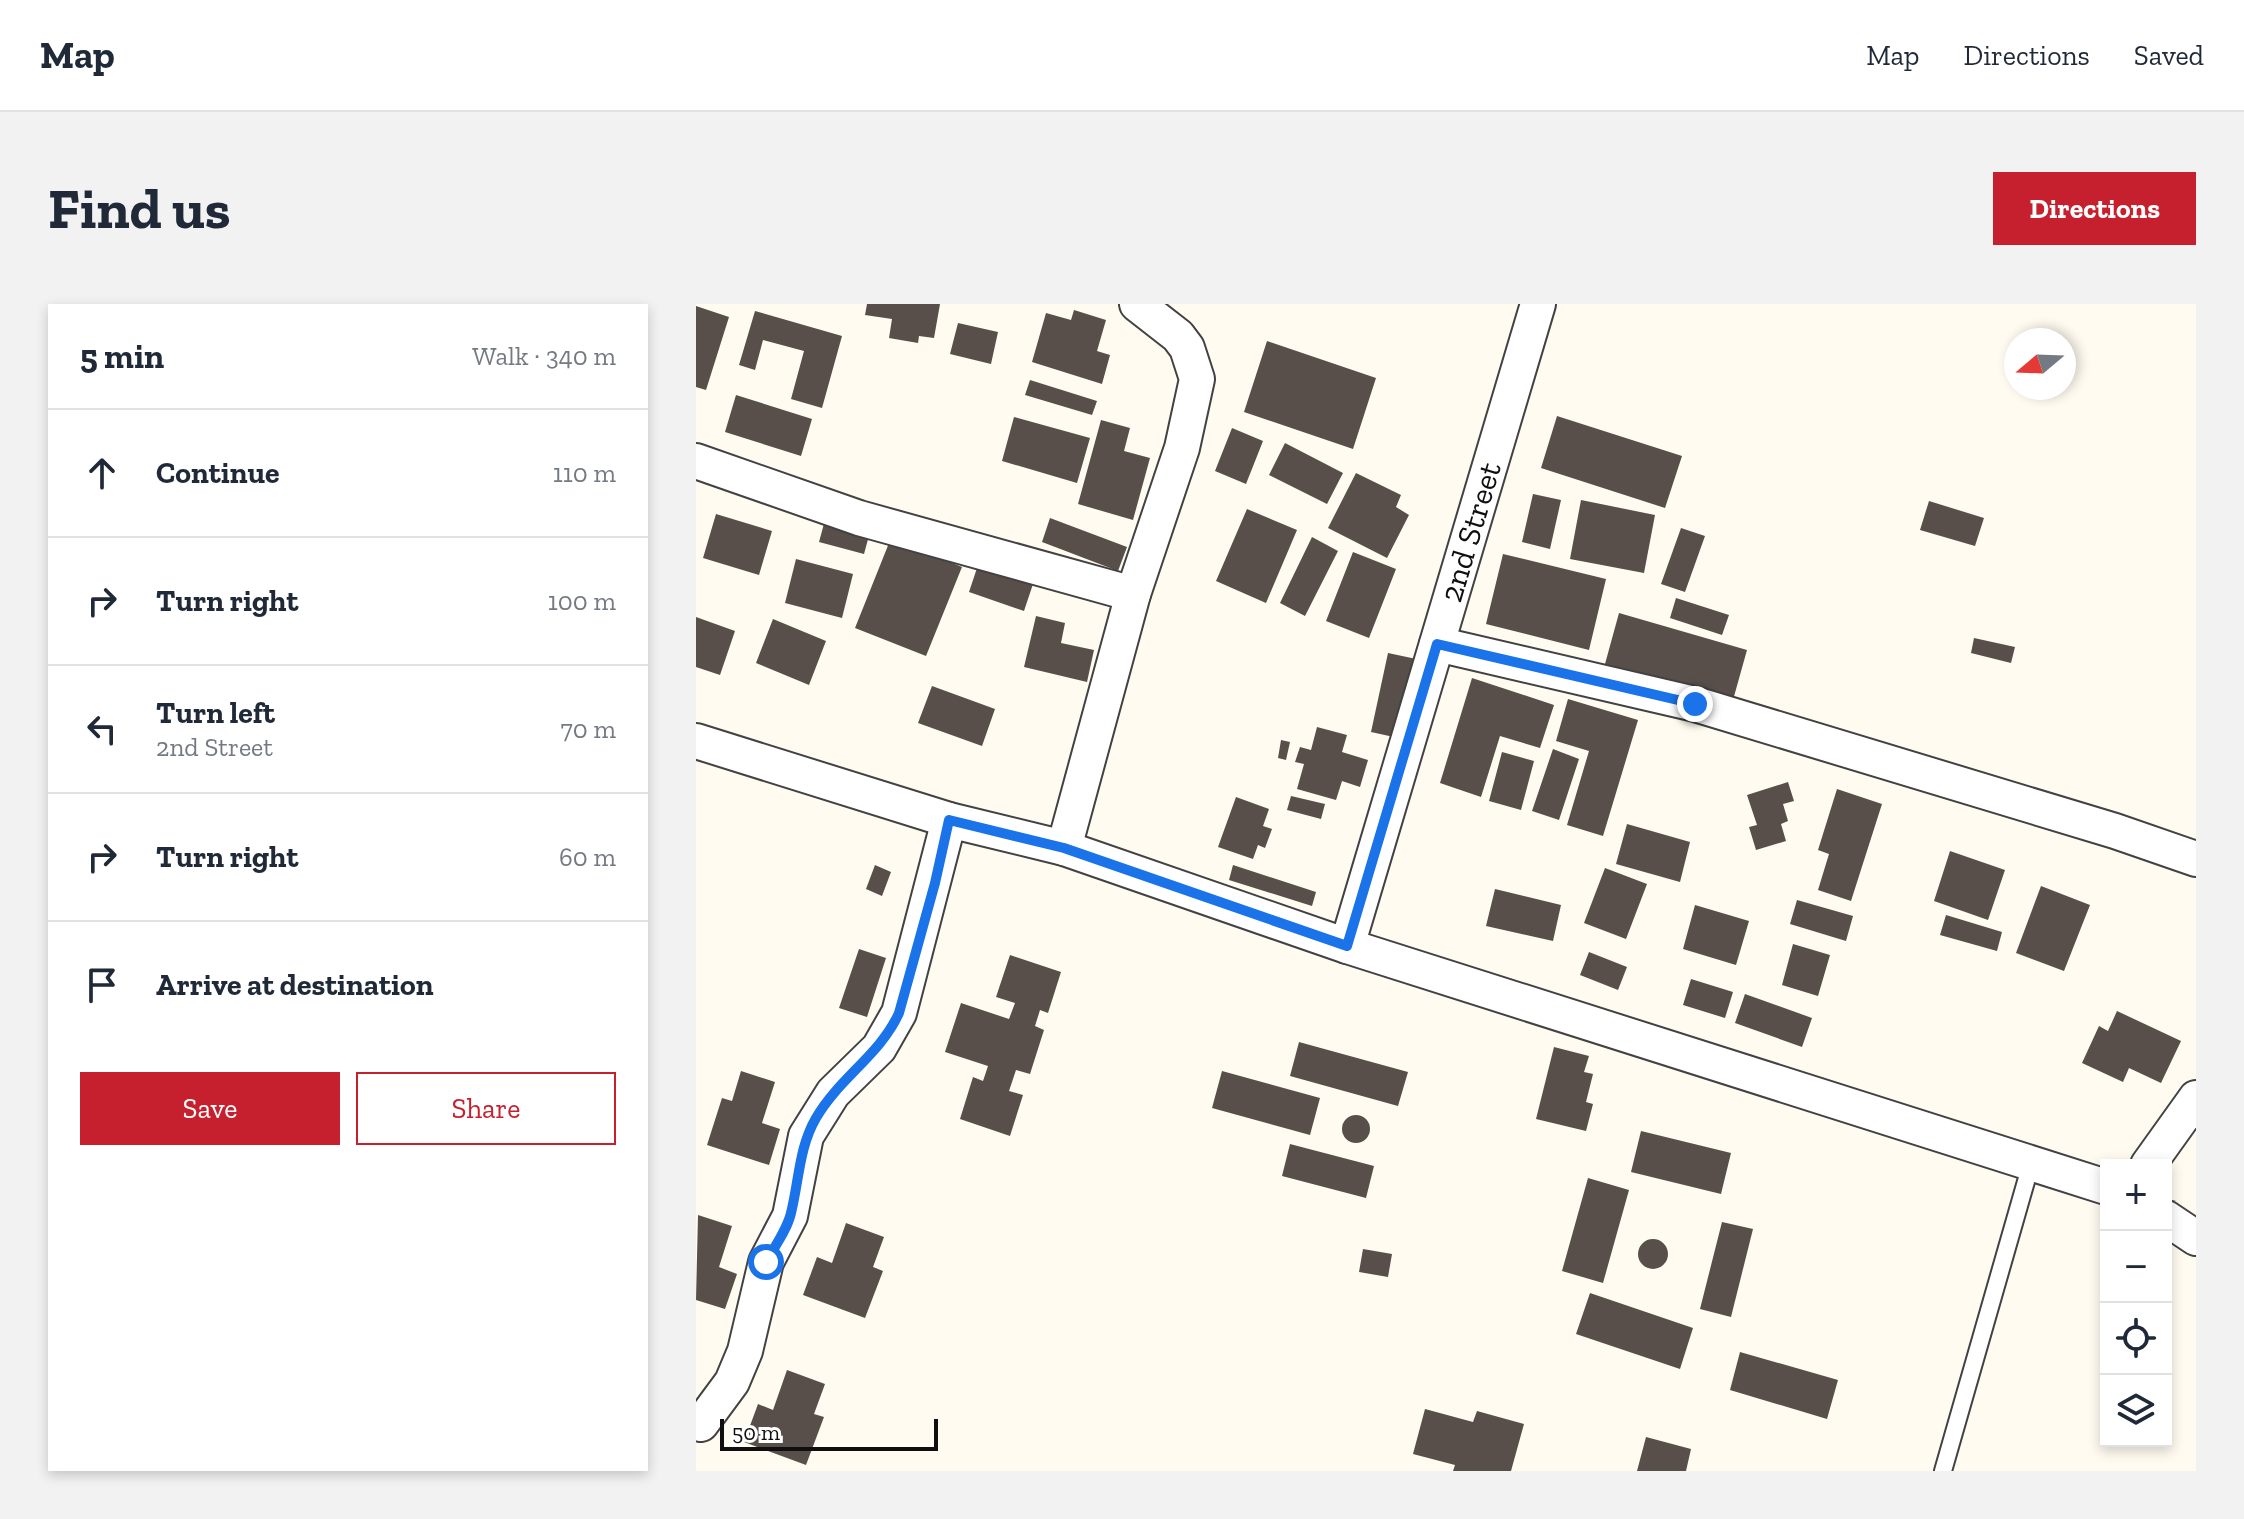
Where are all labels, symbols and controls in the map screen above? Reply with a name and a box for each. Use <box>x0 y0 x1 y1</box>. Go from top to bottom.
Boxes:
text: Map <box>40 32 115 78</box>
text: Map <box>1866 39 1919 72</box>
text: Directions <box>1963 39 2090 72</box>
text: Saved <box>2134 39 2204 72</box>
button: Directions <box>1993 172 2196 245</box>
text: Find us <box>48 175 231 242</box>
north arrow <box>2004 328 2076 400</box>
text: 5 min <box>80 336 164 377</box>
text: Walk · 340 m <box>472 340 616 372</box>
icon: ahead <box>80 451 124 495</box>
text: Continue <box>156 455 280 491</box>
text: 110 m <box>553 457 616 489</box>
street label: 2nd Street <box>1431 457 1509 606</box>
icon: right <box>80 579 124 623</box>
text: Turn right <box>156 583 298 619</box>
text: 100 m <box>548 585 616 617</box>
route end <box>1677 686 1713 722</box>
text: Turn left <box>156 695 275 731</box>
icon: left <box>80 707 124 751</box>
text: 70 m <box>560 713 616 745</box>
text: 2nd Street <box>156 731 273 763</box>
icon: right <box>80 835 124 879</box>
text: Turn right <box>156 839 298 875</box>
text: 60 m <box>559 841 616 873</box>
icon: arrive <box>80 963 124 1007</box>
text: Arrive at destination <box>156 967 433 1003</box>
button: Save <box>80 1072 340 1145</box>
button: Share <box>356 1072 616 1145</box>
map controls <box>2100 1159 2172 1447</box>
button: + <box>2100 1159 2172 1231</box>
button: − <box>2100 1231 2172 1303</box>
route start <box>748 1244 784 1280</box>
button: locate <box>2100 1303 2172 1375</box>
button: layers <box>2100 1375 2172 1447</box>
scale bar <box>720 1415 938 1451</box>
text: 50 m <box>732 1419 780 1446</box>

